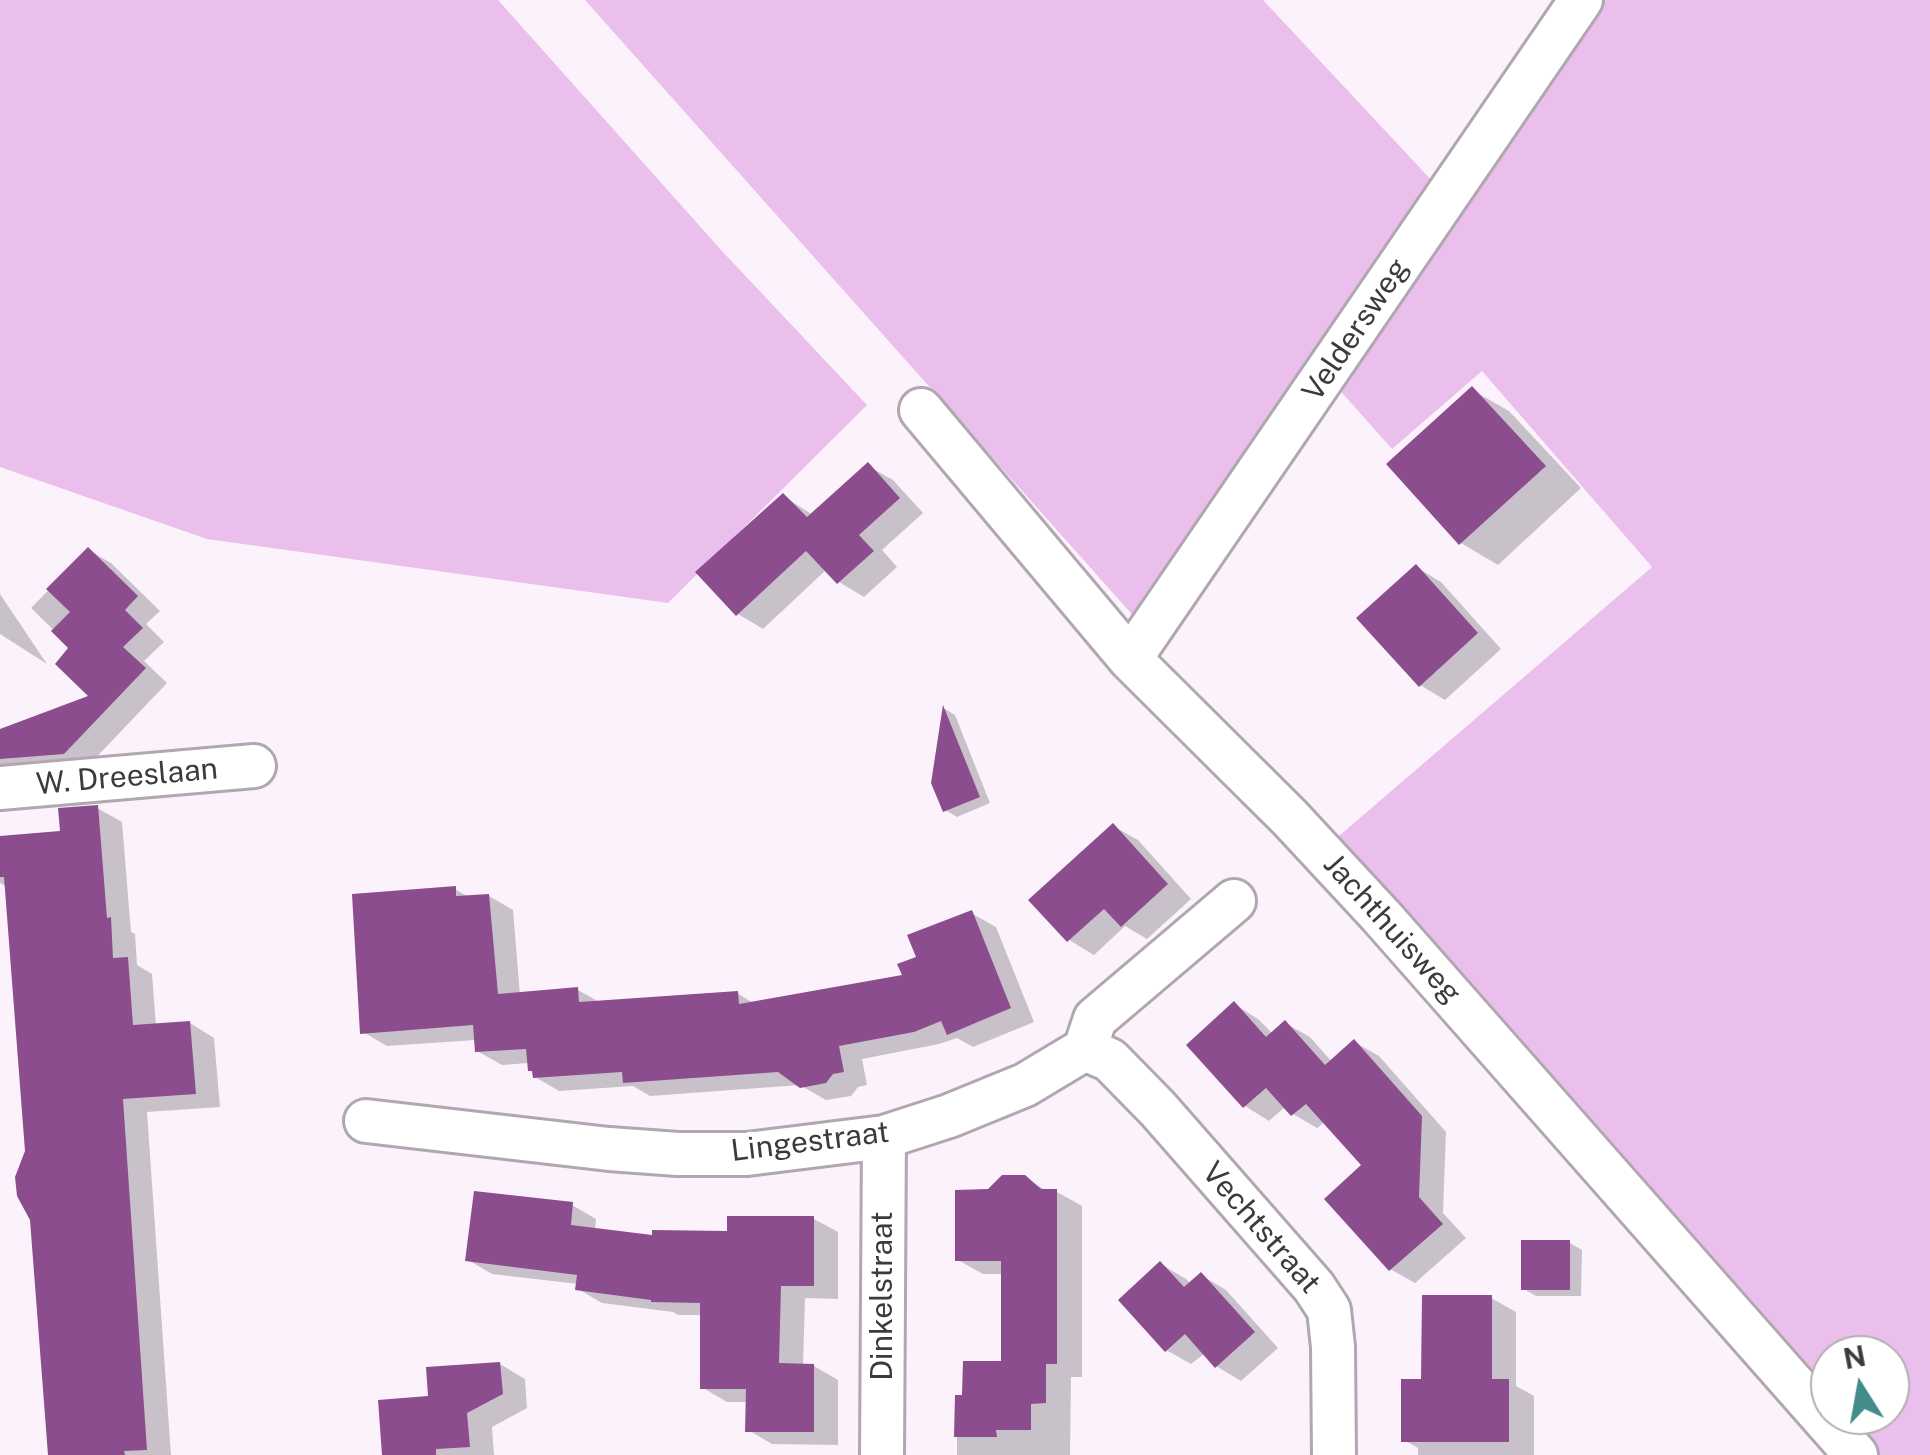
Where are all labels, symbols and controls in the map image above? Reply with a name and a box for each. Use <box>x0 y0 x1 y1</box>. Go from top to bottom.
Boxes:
street label: Veldersweg <box>1295 252 1417 408</box>
street label: W. Dreeslaan <box>35 751 219 803</box>
street label: Jachthuisweg <box>1315 847 1469 1011</box>
street label: Lingestraat <box>729 1114 891 1170</box>
street label: Vechtstraat <box>1194 1155 1328 1301</box>
street label: Dinkelstraat <box>865 1211 901 1381</box>
north arrow <box>1810 1335 1910 1435</box>
text: N <box>1841 1339 1868 1375</box>

